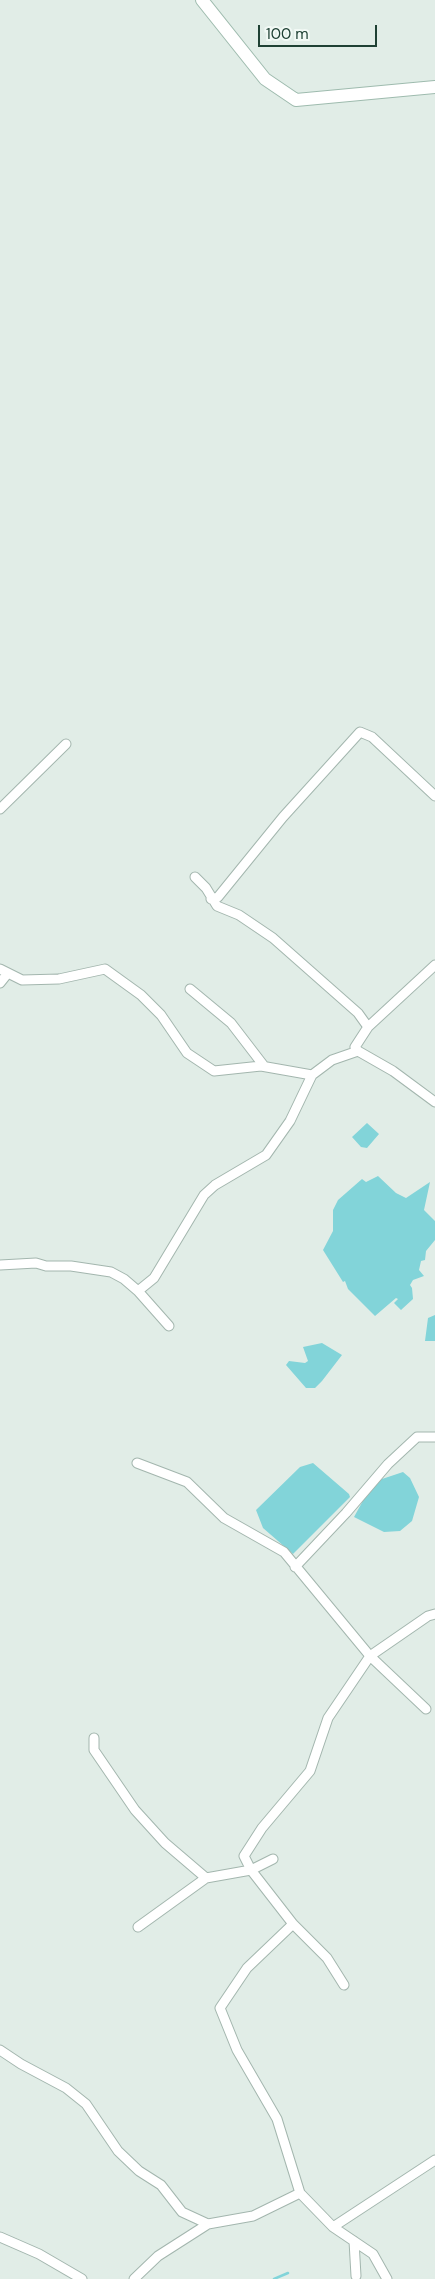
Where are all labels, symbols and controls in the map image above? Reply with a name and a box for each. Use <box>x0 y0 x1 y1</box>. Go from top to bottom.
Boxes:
scale bar <box>260 15 379 47</box>
text: 100 m <box>266 24 309 44</box>

